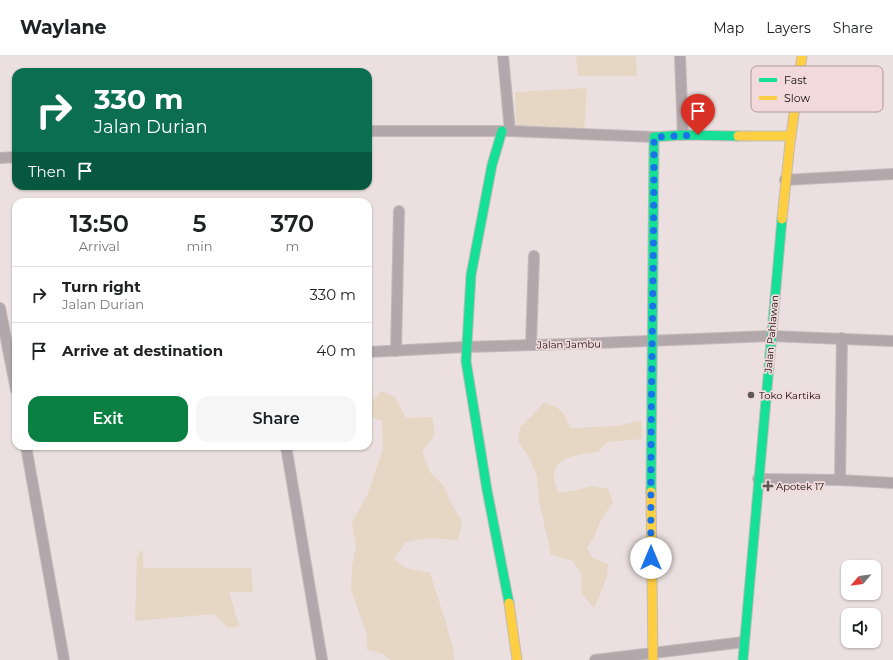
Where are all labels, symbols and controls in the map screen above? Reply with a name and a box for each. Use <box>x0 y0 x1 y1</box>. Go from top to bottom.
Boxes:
text: Waylane <box>20 16 107 39</box>
text: Map <box>713 19 744 37</box>
text: Layers <box>766 19 811 37</box>
text: Share <box>833 19 873 37</box>
legend <box>751 66 883 112</box>
text: Fast <box>784 73 808 87</box>
text: 330 m <box>94 82 183 116</box>
icon: right <box>28 84 80 136</box>
text: Slow <box>784 91 810 105</box>
pin <box>681 94 715 135</box>
icon: arrive <box>687 100 709 122</box>
text: Jalan Durian <box>94 116 208 138</box>
icon: arrive <box>74 160 96 182</box>
text: Then <box>28 162 66 181</box>
text: 13:50 <box>70 209 129 238</box>
text: 5 <box>193 209 207 238</box>
text: 370 <box>270 209 314 238</box>
text: Arrival <box>79 238 120 254</box>
text: min <box>187 238 213 254</box>
text: m <box>285 238 299 254</box>
text: Turn right <box>62 277 141 296</box>
icon: right <box>28 284 50 306</box>
text: 330 m <box>309 285 356 304</box>
street label: Jalan Pahlawan <box>762 294 781 375</box>
text: Jalan Durian <box>62 296 144 312</box>
street label: Jalan Jambu <box>536 337 601 352</box>
icon: arrive <box>28 340 50 362</box>
text: Arrive at destination <box>62 341 223 360</box>
text: 40 m <box>316 341 356 360</box>
place label: Toko Kartika <box>759 389 821 402</box>
marker: Toko Kartika <box>746 390 756 400</box>
button: Exit <box>28 396 188 442</box>
button: Share <box>196 396 356 442</box>
place label: Apotek 17 <box>776 480 824 493</box>
marker: Apotek 17 <box>763 481 773 491</box>
position arrow <box>630 537 672 579</box>
north arrow <box>841 560 881 600</box>
map controls <box>841 560 881 648</box>
button: sound <box>841 608 881 648</box>

